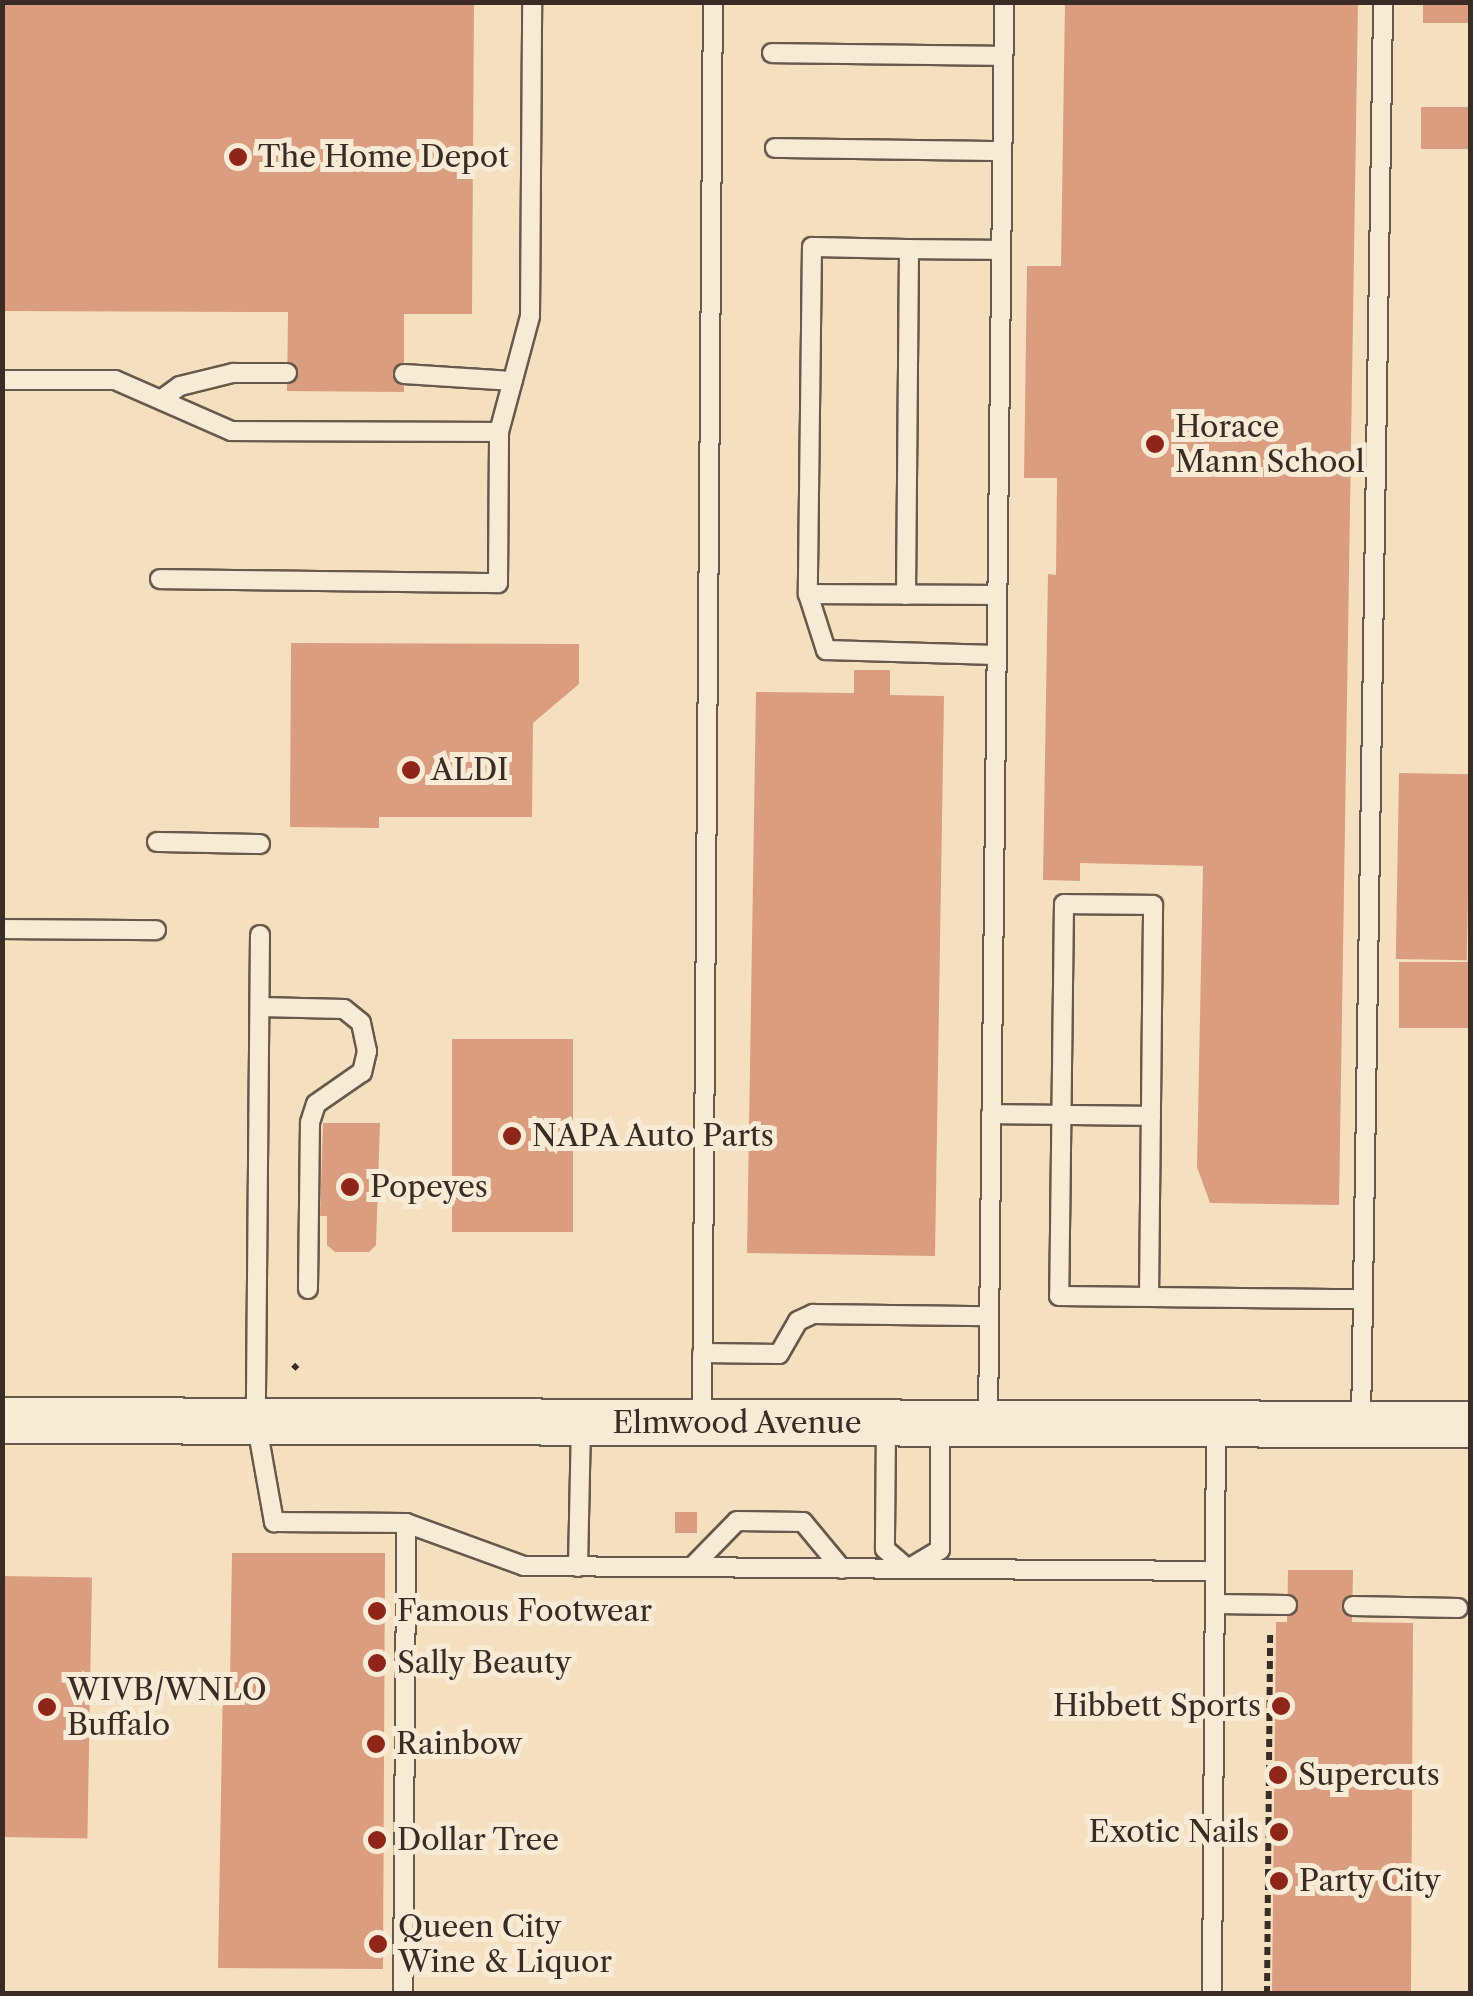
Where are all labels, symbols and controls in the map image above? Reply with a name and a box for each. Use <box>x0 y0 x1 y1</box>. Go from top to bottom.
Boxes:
place label: The Home Depot <box>258 139 509 175</box>
marker: The Home Depot <box>227 146 249 168</box>
place label: Horace Mann School <box>1175 409 1365 480</box>
marker: Horace Mann School <box>1144 433 1166 455</box>
place label: ALDI <box>431 752 508 788</box>
marker: ALDI <box>400 759 422 781</box>
place label: NAPA Auto Parts <box>532 1118 776 1154</box>
marker: NAPA Auto Parts <box>501 1125 523 1147</box>
place label: Popeyes <box>370 1169 488 1205</box>
marker: Popeyes <box>339 1176 361 1198</box>
street label: Elmwood Avenue <box>612 1405 862 1441</box>
place label: Famous Footwear <box>397 1593 652 1629</box>
marker: Famous Footwear <box>366 1600 388 1622</box>
place label: Sally Beauty <box>397 1645 572 1681</box>
marker: Sally Beauty <box>366 1652 388 1674</box>
place label: WIVB/WNLO Buffalo <box>67 1672 267 1742</box>
place label: Hibbett Sports <box>1053 1688 1261 1724</box>
marker: Hibbett Sports <box>1270 1695 1292 1717</box>
marker: WIVB/WNLO Buffalo <box>36 1696 58 1718</box>
place label: Rainbow <box>396 1726 522 1762</box>
marker: Rainbow <box>365 1733 387 1755</box>
place label: Supercuts <box>1298 1757 1440 1793</box>
marker: Supercuts <box>1267 1764 1289 1786</box>
place label: Exotic Nails <box>1089 1814 1259 1850</box>
marker: Exotic Nails <box>1268 1821 1290 1843</box>
place label: Dollar Tree <box>397 1822 560 1858</box>
marker: Dollar Tree <box>366 1829 388 1851</box>
place label: Party City <box>1299 1863 1442 1899</box>
marker: Party City <box>1268 1870 1290 1892</box>
place label: Queen City Wine & Liquor <box>398 1909 612 1980</box>
marker: Queen City Wine & Liquor <box>367 1933 389 1955</box>

